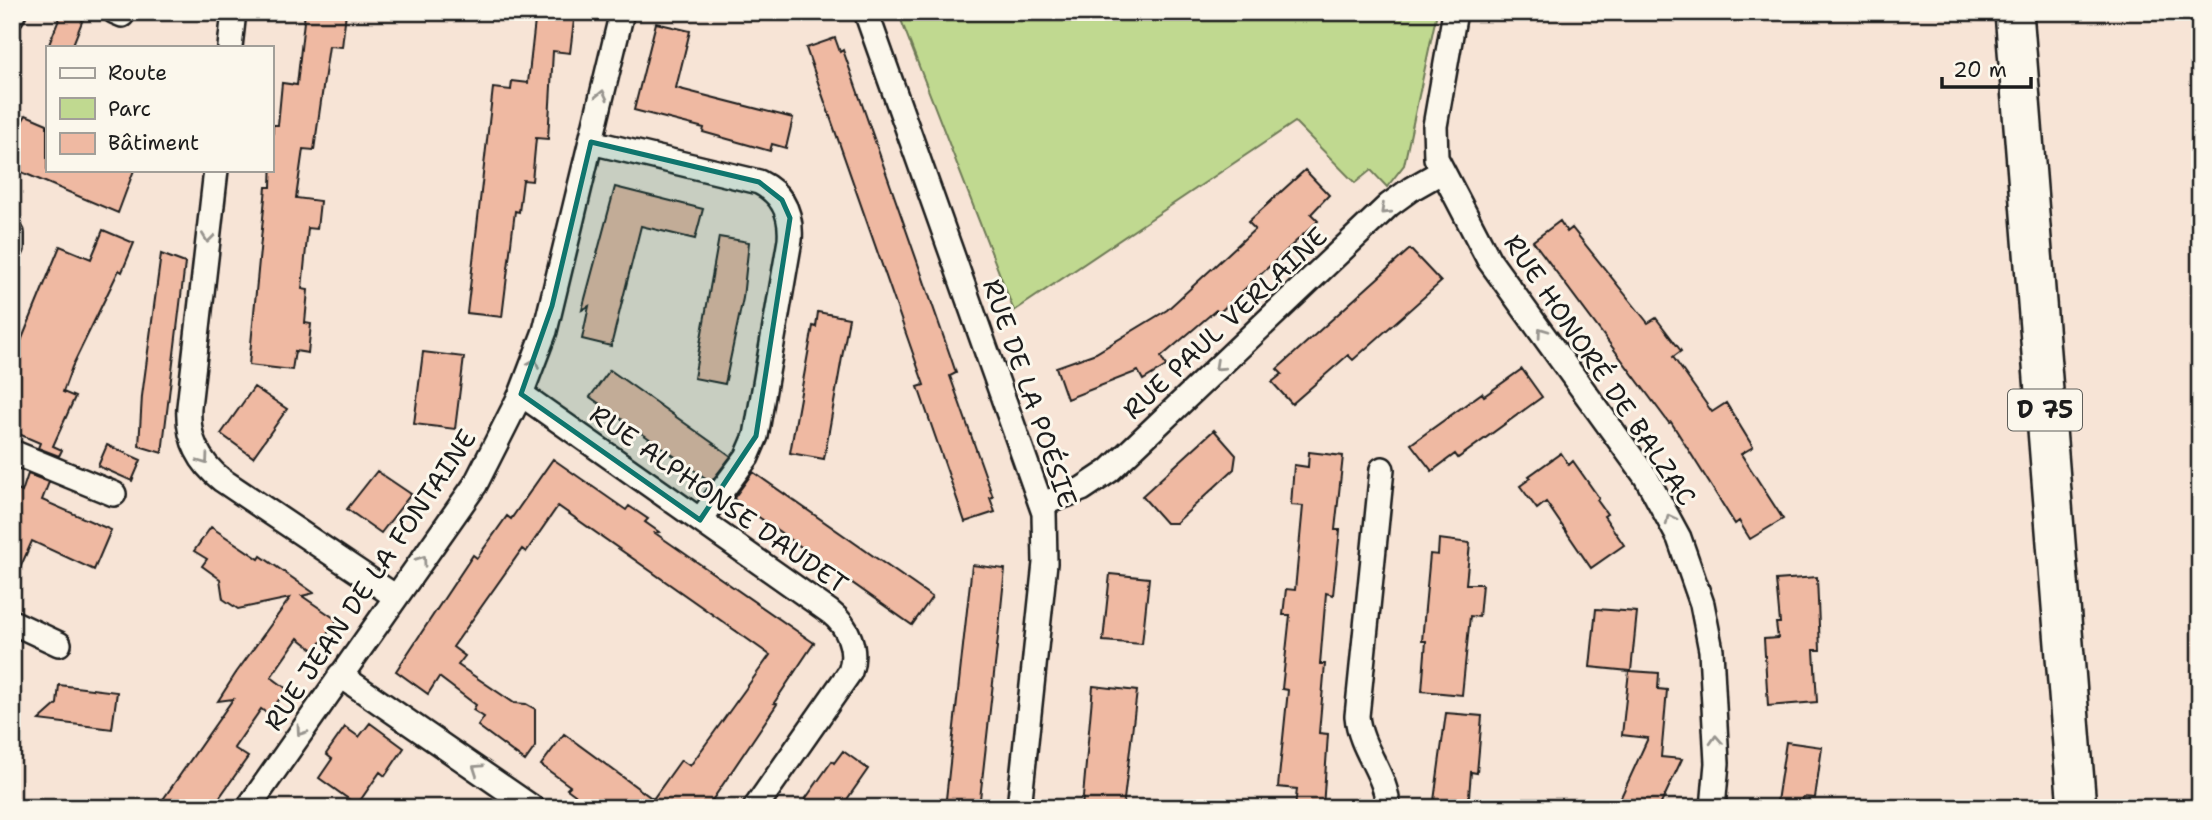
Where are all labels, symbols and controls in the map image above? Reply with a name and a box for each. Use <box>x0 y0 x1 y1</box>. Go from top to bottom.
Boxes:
legend <box>46 46 273 172</box>
scale bar <box>1942 46 2032 90</box>
text: 20 m <box>1953 56 2007 84</box>
text: Route <box>108 59 167 87</box>
one-way arrow <box>594 89 608 101</box>
text: Parc <box>108 95 151 123</box>
text: Bâtiment <box>108 129 199 157</box>
one-way arrow <box>1380 202 1393 214</box>
street label: RUE PAUL VERLAINE <box>1115 219 1334 427</box>
street label: RUE HONORÉ DE BALZAC <box>1496 227 1704 512</box>
one-way arrow <box>201 232 216 243</box>
street label: RUE DE LA POÉSIE <box>975 274 1086 512</box>
one-way arrow <box>1537 327 1550 340</box>
one-way arrow <box>525 357 539 369</box>
one-way arrow <box>1215 358 1228 371</box>
road number: D 75 <box>2008 390 2082 430</box>
street label: RUE ALPHONSE DAUDET <box>583 396 855 601</box>
street label: RUE JEAN DE LA FONTAINE <box>255 422 484 737</box>
one-way arrow <box>195 452 208 465</box>
one-way arrow <box>1665 514 1678 527</box>
one-way arrow <box>414 555 426 568</box>
one-way arrow <box>297 723 309 736</box>
one-way arrow <box>1709 734 1724 745</box>
one-way arrow <box>471 764 484 777</box>

